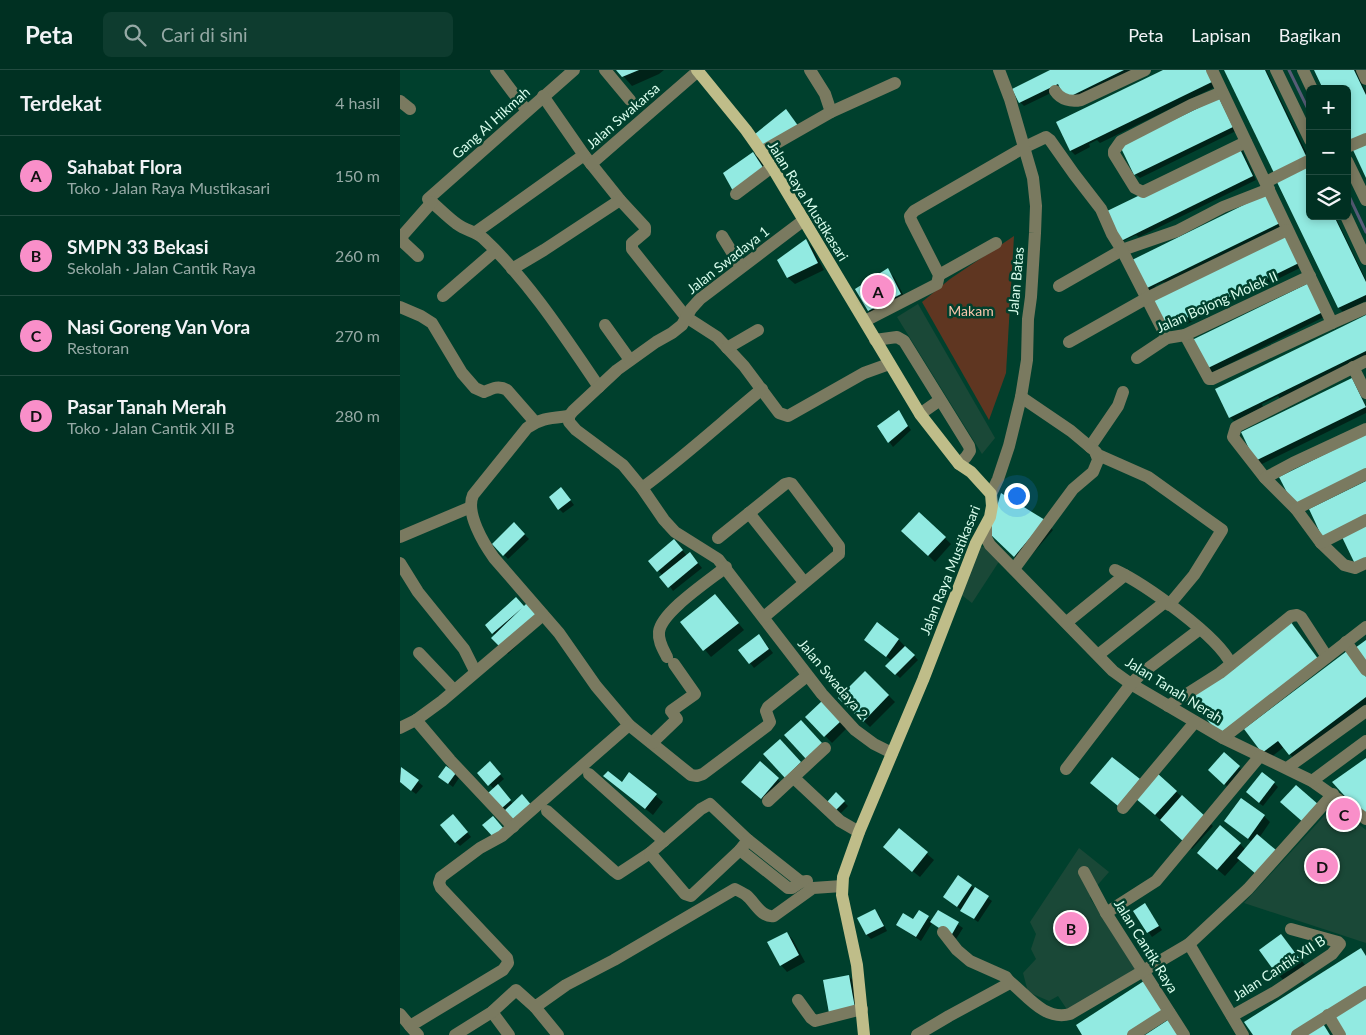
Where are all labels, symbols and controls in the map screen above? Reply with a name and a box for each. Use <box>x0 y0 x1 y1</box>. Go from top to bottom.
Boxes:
search box <box>103 12 453 57</box>
text: Peta <box>25 20 73 49</box>
icon: search <box>121 21 149 49</box>
text: Cari di sini <box>161 23 248 46</box>
text: Peta <box>1128 24 1163 46</box>
text: Lapisan <box>1191 24 1251 46</box>
text: Bagikan <box>1279 24 1341 46</box>
street label: Jalan Swakarsa <box>583 79 663 152</box>
street label: Gang Al Hikmah <box>448 83 533 162</box>
map controls <box>1306 85 1351 220</box>
button: + <box>1306 85 1351 130</box>
text: Terdekat <box>20 90 102 115</box>
text: 4 hasil <box>335 93 380 112</box>
button: − <box>1306 130 1351 175</box>
street label: Jalan Raya Mustikasari <box>765 138 852 264</box>
text: Sahabat Flora <box>67 155 182 178</box>
text: A <box>30 166 42 185</box>
text: 150 m <box>335 166 380 185</box>
button: layers <box>1306 175 1351 220</box>
text: Toko · Jalan Raya Mustikasari <box>67 178 270 197</box>
street label: Jalan Swadaya 1 <box>683 222 772 297</box>
text: SMPN 33 Bekasi <box>67 235 209 258</box>
text: B <box>31 246 41 265</box>
text: 260 m <box>335 246 380 265</box>
street label: Jalan Batas <box>1004 246 1027 316</box>
text: Sekolah · Jalan Cantik Raya <box>67 258 256 277</box>
street label: Jalan Bojong Molek II <box>1153 267 1280 336</box>
pin: A <box>862 272 894 310</box>
park label: Makam <box>948 302 994 319</box>
text: Nasi Goreng Van Vora <box>67 315 250 338</box>
text: C <box>31 326 41 345</box>
text: 270 m <box>335 326 380 345</box>
text: Restoran <box>67 338 129 357</box>
text: Pasar Tanah Merah <box>67 395 227 418</box>
text: D <box>30 406 42 425</box>
text: 280 m <box>335 406 380 425</box>
text: Toko · Jalan Cantik XII B <box>67 418 235 437</box>
your location <box>1004 483 1030 509</box>
street label: Jalan Raya Mustikasari <box>916 503 983 637</box>
street label: Jalan Swadaya 2 <box>795 635 872 722</box>
street label: Jalan Tanah Nerah <box>1123 653 1226 726</box>
pin: C <box>1328 795 1360 833</box>
pin: D <box>1306 847 1338 885</box>
street label: Jalan Cantik Raya <box>1111 896 1182 996</box>
pin: B <box>1055 909 1087 947</box>
street label: Jalan Cantik XII B <box>1229 931 1328 1004</box>

